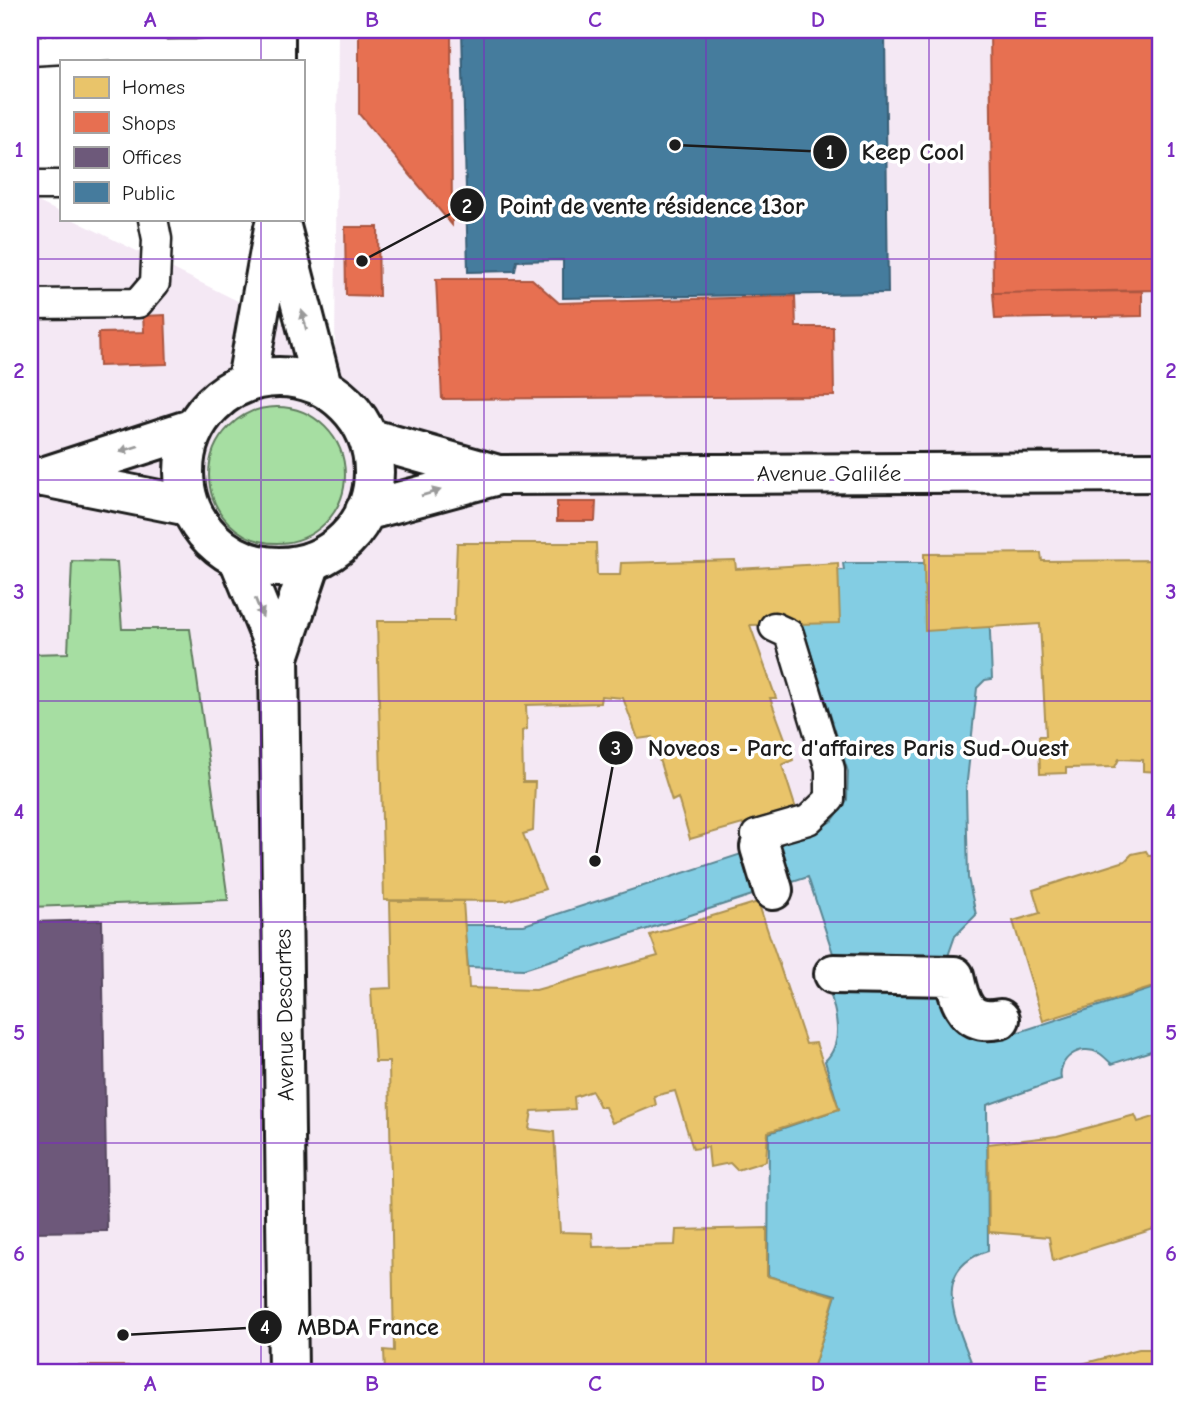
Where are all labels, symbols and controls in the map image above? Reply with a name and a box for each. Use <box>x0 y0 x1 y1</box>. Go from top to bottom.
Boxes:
text: A <box>144 6 157 33</box>
text: B <box>365 6 379 33</box>
text: C <box>588 6 602 33</box>
text: D <box>811 6 825 33</box>
text: E <box>1033 6 1047 33</box>
legend <box>60 60 304 220</box>
text: Homes <box>122 75 185 99</box>
text: Shops <box>122 111 176 135</box>
callout: Keep Cool <box>812 129 978 174</box>
text: 1 <box>14 136 24 163</box>
text: 1 <box>1166 136 1176 163</box>
text: Keep Cool <box>861 138 965 166</box>
text: 1 <box>826 140 834 164</box>
text: Offices <box>122 145 181 169</box>
text: Public <box>122 181 175 205</box>
callout: Point de vente résidence 13or <box>450 183 818 228</box>
text: Point de vente résidence 13or <box>499 192 805 220</box>
text: 2 <box>462 194 472 218</box>
one-way arrow <box>298 309 309 331</box>
text: 2 <box>13 357 25 384</box>
text: 2 <box>1165 357 1177 384</box>
one-way arrow <box>119 444 140 455</box>
street label: Avenue Galilée <box>757 460 901 487</box>
one-way arrow <box>420 487 442 498</box>
text: 3 <box>13 578 25 605</box>
text: 3 <box>1165 578 1177 605</box>
one-way arrow <box>254 598 265 619</box>
callout: Noveos - Parc d'affaires Paris Sud-Ouest <box>599 725 1082 770</box>
text: Noveos - Parc d'affaires Paris Sud-Ouest <box>648 734 1069 762</box>
text: 3 <box>611 736 621 760</box>
text: 4 <box>14 798 25 825</box>
text: 4 <box>1166 798 1177 825</box>
street label: Avenue Descartes <box>269 929 300 1101</box>
text: 5 <box>13 1019 25 1046</box>
text: 5 <box>1165 1019 1177 1046</box>
text: 6 <box>13 1240 25 1267</box>
text: 6 <box>1165 1240 1177 1267</box>
callout: MBDA France <box>248 1304 453 1349</box>
text: MBDA France <box>297 1313 439 1341</box>
text: 4 <box>260 1315 270 1339</box>
text: A <box>144 1370 157 1397</box>
text: B <box>365 1370 379 1397</box>
text: C <box>588 1370 602 1397</box>
text: D <box>811 1370 825 1397</box>
text: E <box>1033 1370 1047 1397</box>

